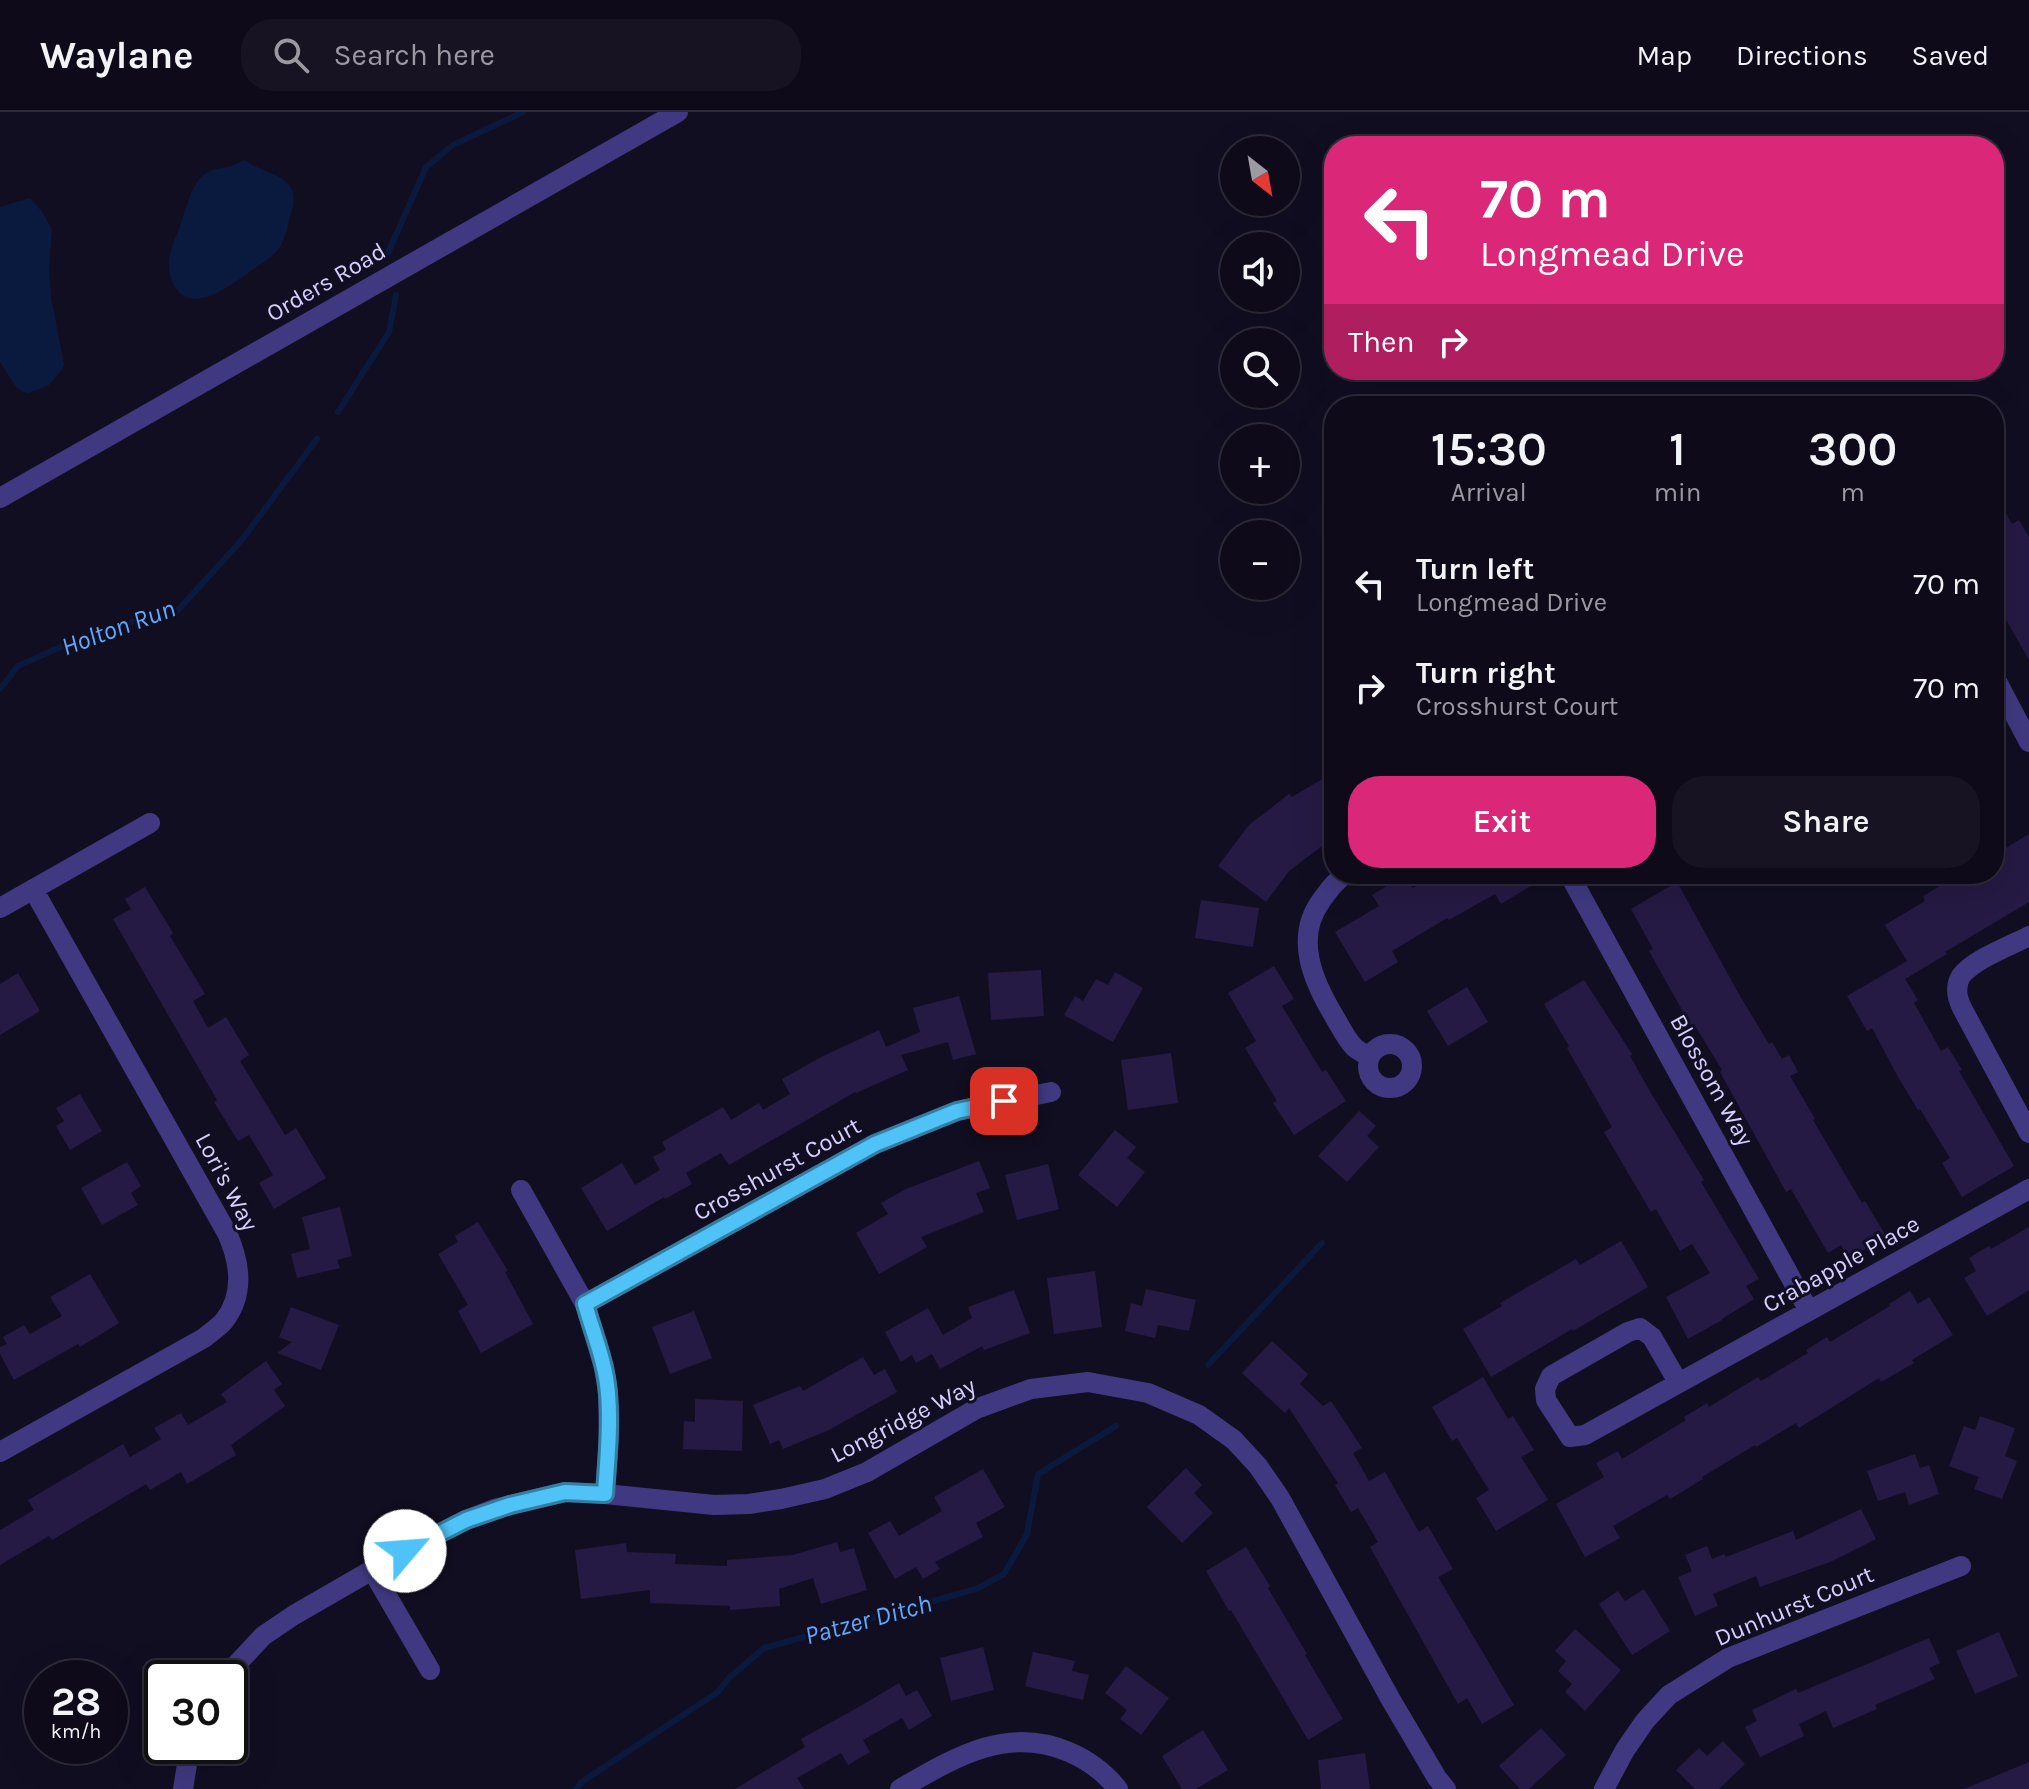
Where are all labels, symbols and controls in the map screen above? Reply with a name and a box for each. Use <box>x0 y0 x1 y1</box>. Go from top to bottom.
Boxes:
search box <box>241 19 801 91</box>
text: Waylane <box>40 33 193 78</box>
icon: search <box>269 33 313 77</box>
text: Search here <box>333 37 495 73</box>
text: Map <box>1637 39 1692 72</box>
text: Directions <box>1736 39 1868 72</box>
text: Saved <box>1912 39 1989 72</box>
north arrow <box>1220 136 1300 216</box>
map controls <box>1220 136 1300 600</box>
text: 70 m <box>1480 166 1611 231</box>
icon: left <box>1348 168 1452 272</box>
button: sound <box>1220 232 1300 312</box>
text: Longmead Drive <box>1480 233 1745 275</box>
street label: Orders Road <box>261 237 391 327</box>
icon: right <box>1431 320 1475 364</box>
text: Then <box>1348 324 1415 360</box>
button: search <box>1220 328 1300 408</box>
text: 15:30 <box>1431 421 1547 477</box>
text: 1 <box>1669 421 1686 477</box>
text: 300 <box>1808 421 1897 477</box>
button: + <box>1220 424 1300 504</box>
text: Arrival <box>1451 477 1527 508</box>
text: min <box>1654 477 1701 508</box>
text: m <box>1841 477 1865 508</box>
button: − <box>1220 520 1300 600</box>
text: Turn left <box>1416 551 1534 587</box>
icon: left <box>1348 562 1392 606</box>
text: 70 m <box>1913 566 1980 602</box>
text: Longmead Drive <box>1416 587 1607 618</box>
water label: Holton Run <box>57 593 179 662</box>
text: Turn right <box>1416 655 1556 691</box>
icon: right <box>1348 666 1392 710</box>
text: 70 m <box>1913 670 1980 706</box>
text: Crosshurst Court <box>1416 691 1618 722</box>
button: Exit <box>1348 776 1656 868</box>
button: Share <box>1672 776 1980 868</box>
street label: Blossom Way <box>1664 1009 1760 1151</box>
pin <box>970 1067 1038 1135</box>
icon: arrive <box>982 1079 1026 1123</box>
street label: Crosshurst Court <box>689 1111 865 1227</box>
street label: Lori's Way <box>190 1128 264 1236</box>
street label: Crabapple Place <box>1758 1209 1924 1319</box>
street label: Longridge Way <box>826 1371 980 1469</box>
position arrow <box>363 1509 447 1593</box>
street label: Dunhurst Court <box>1710 1560 1878 1652</box>
water label: Patzer Ditch <box>801 1588 935 1651</box>
speed limit sign: 30 <box>144 1660 248 1764</box>
text: 28 <box>51 1678 101 1725</box>
text: km/h <box>51 1720 101 1743</box>

